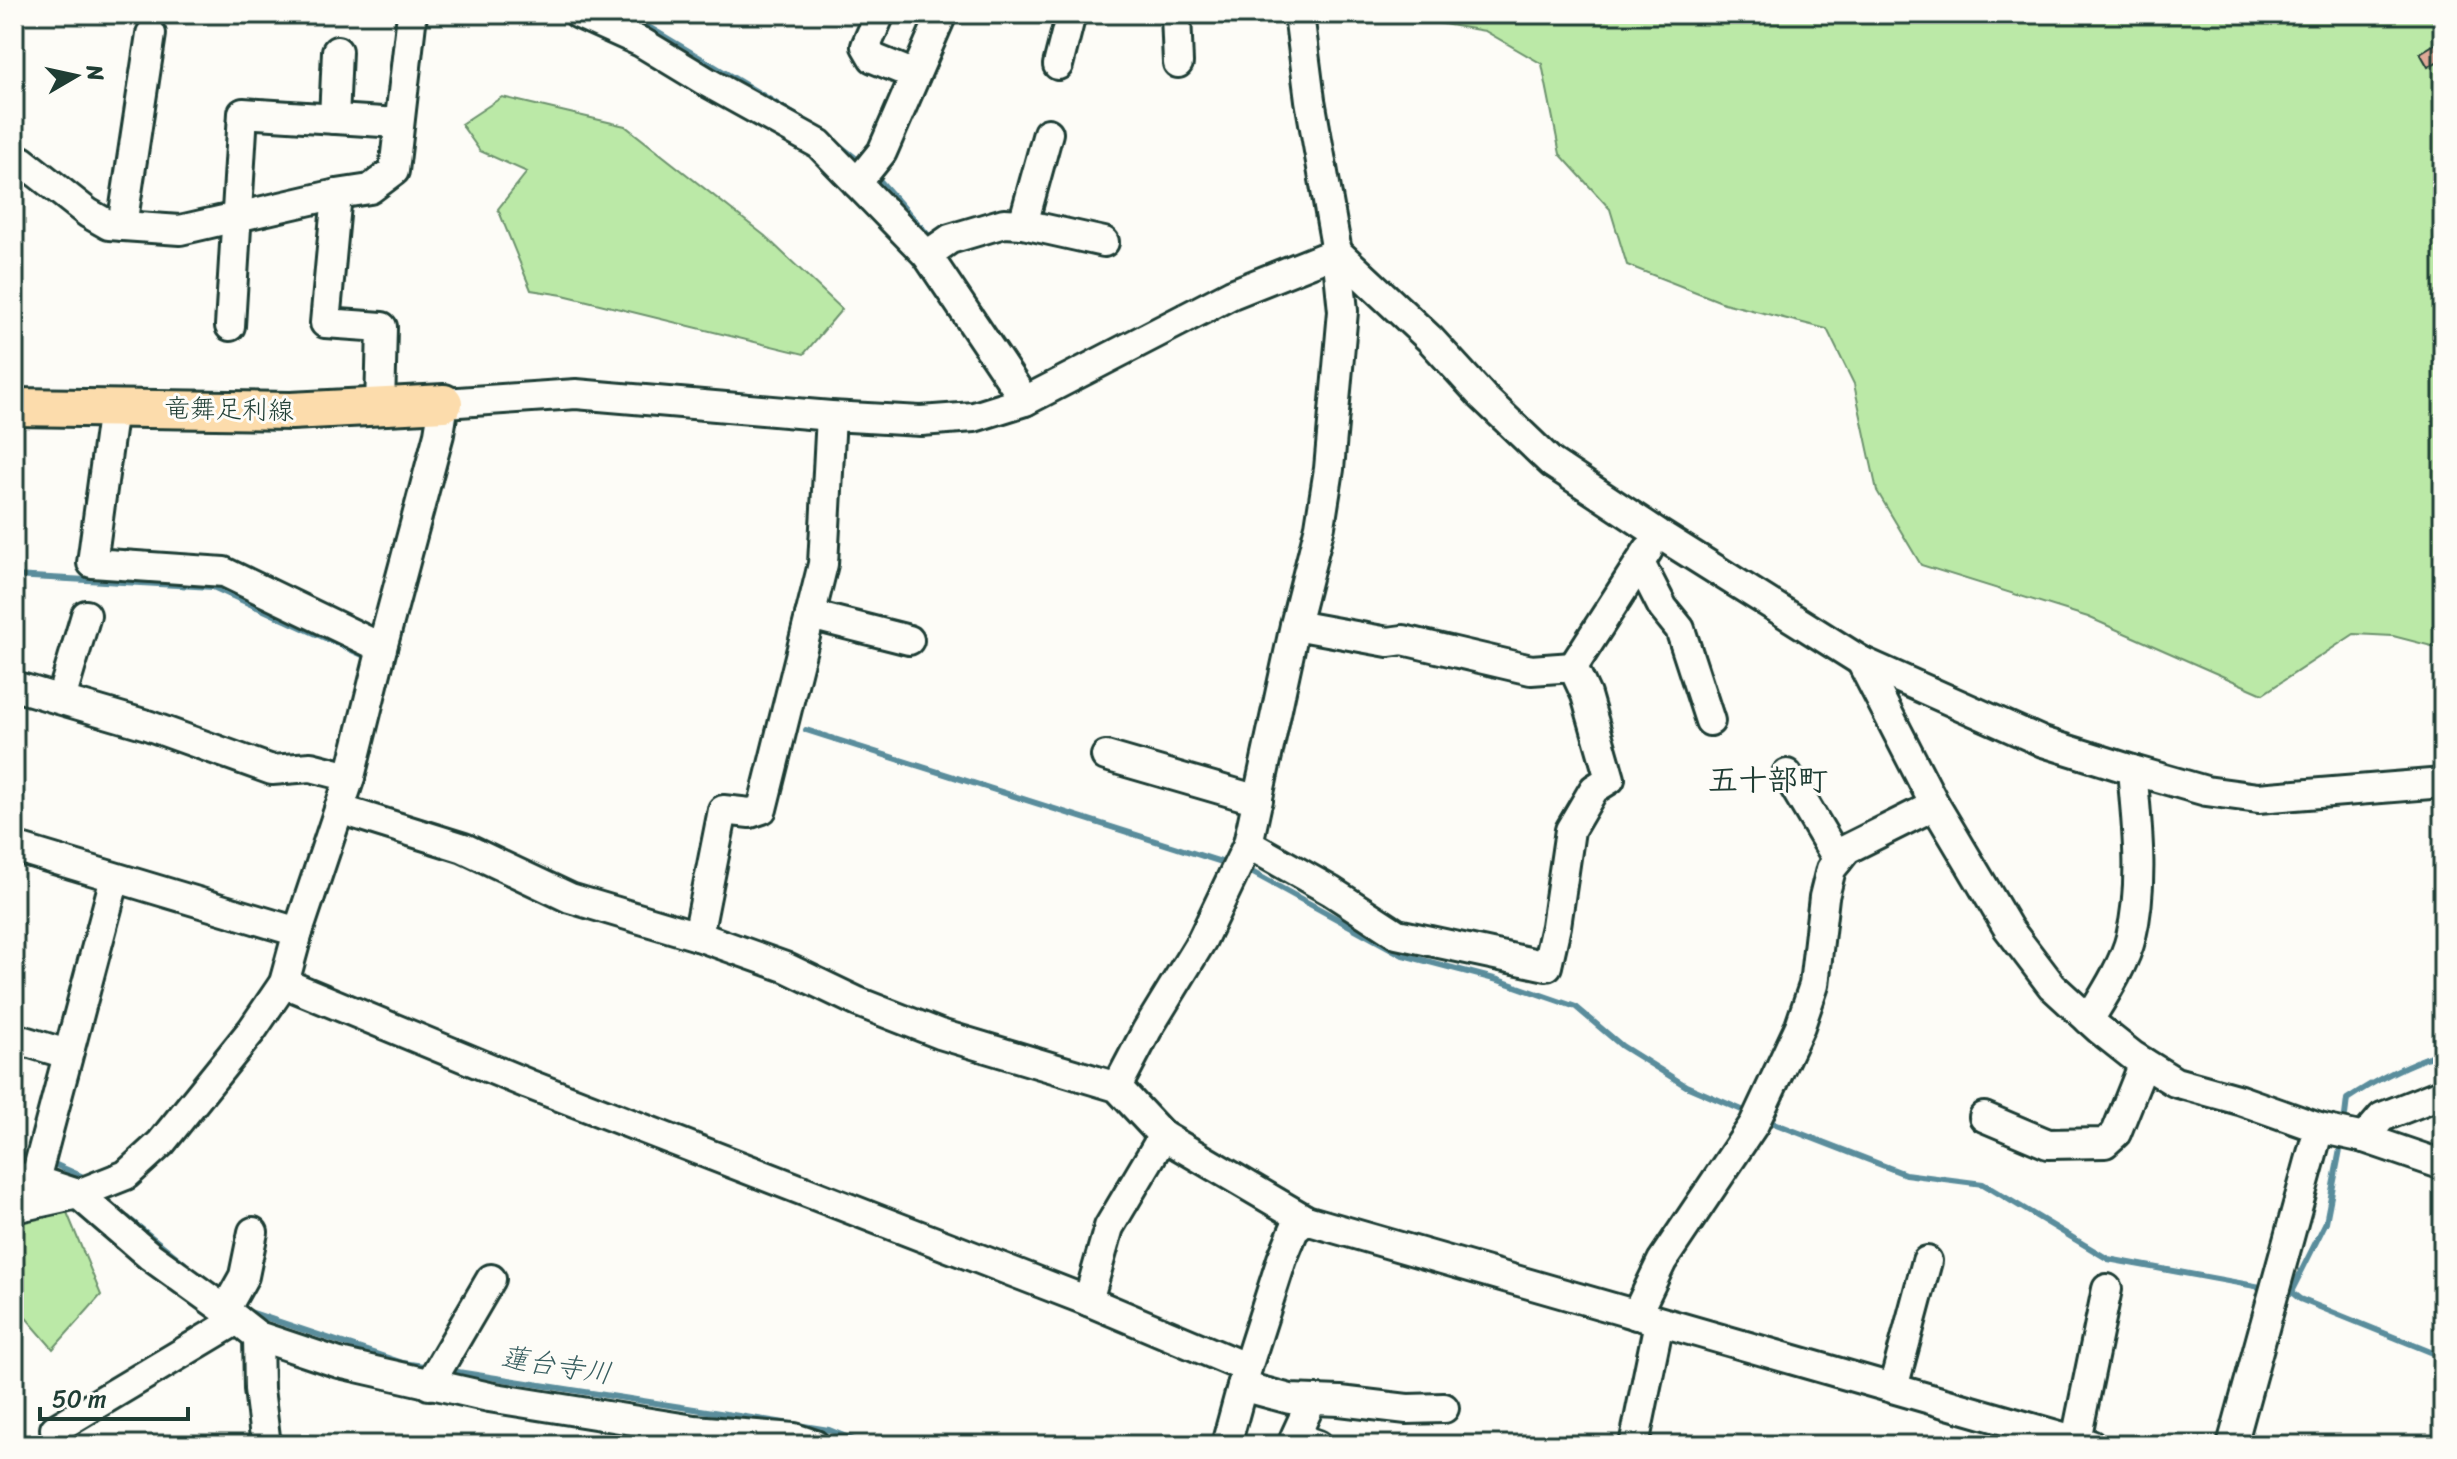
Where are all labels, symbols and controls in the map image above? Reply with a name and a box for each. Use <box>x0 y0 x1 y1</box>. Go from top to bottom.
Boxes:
north arrow <box>36 36 116 116</box>
text: N <box>75 61 116 84</box>
street label: 竜舞足利線 <box>164 385 294 433</box>
district label: 五十部町 <box>1708 753 1828 807</box>
water label: 蓮台寺川 <box>497 1332 615 1398</box>
scale bar <box>40 1371 188 1421</box>
text: 50 m <box>52 1378 107 1420</box>

